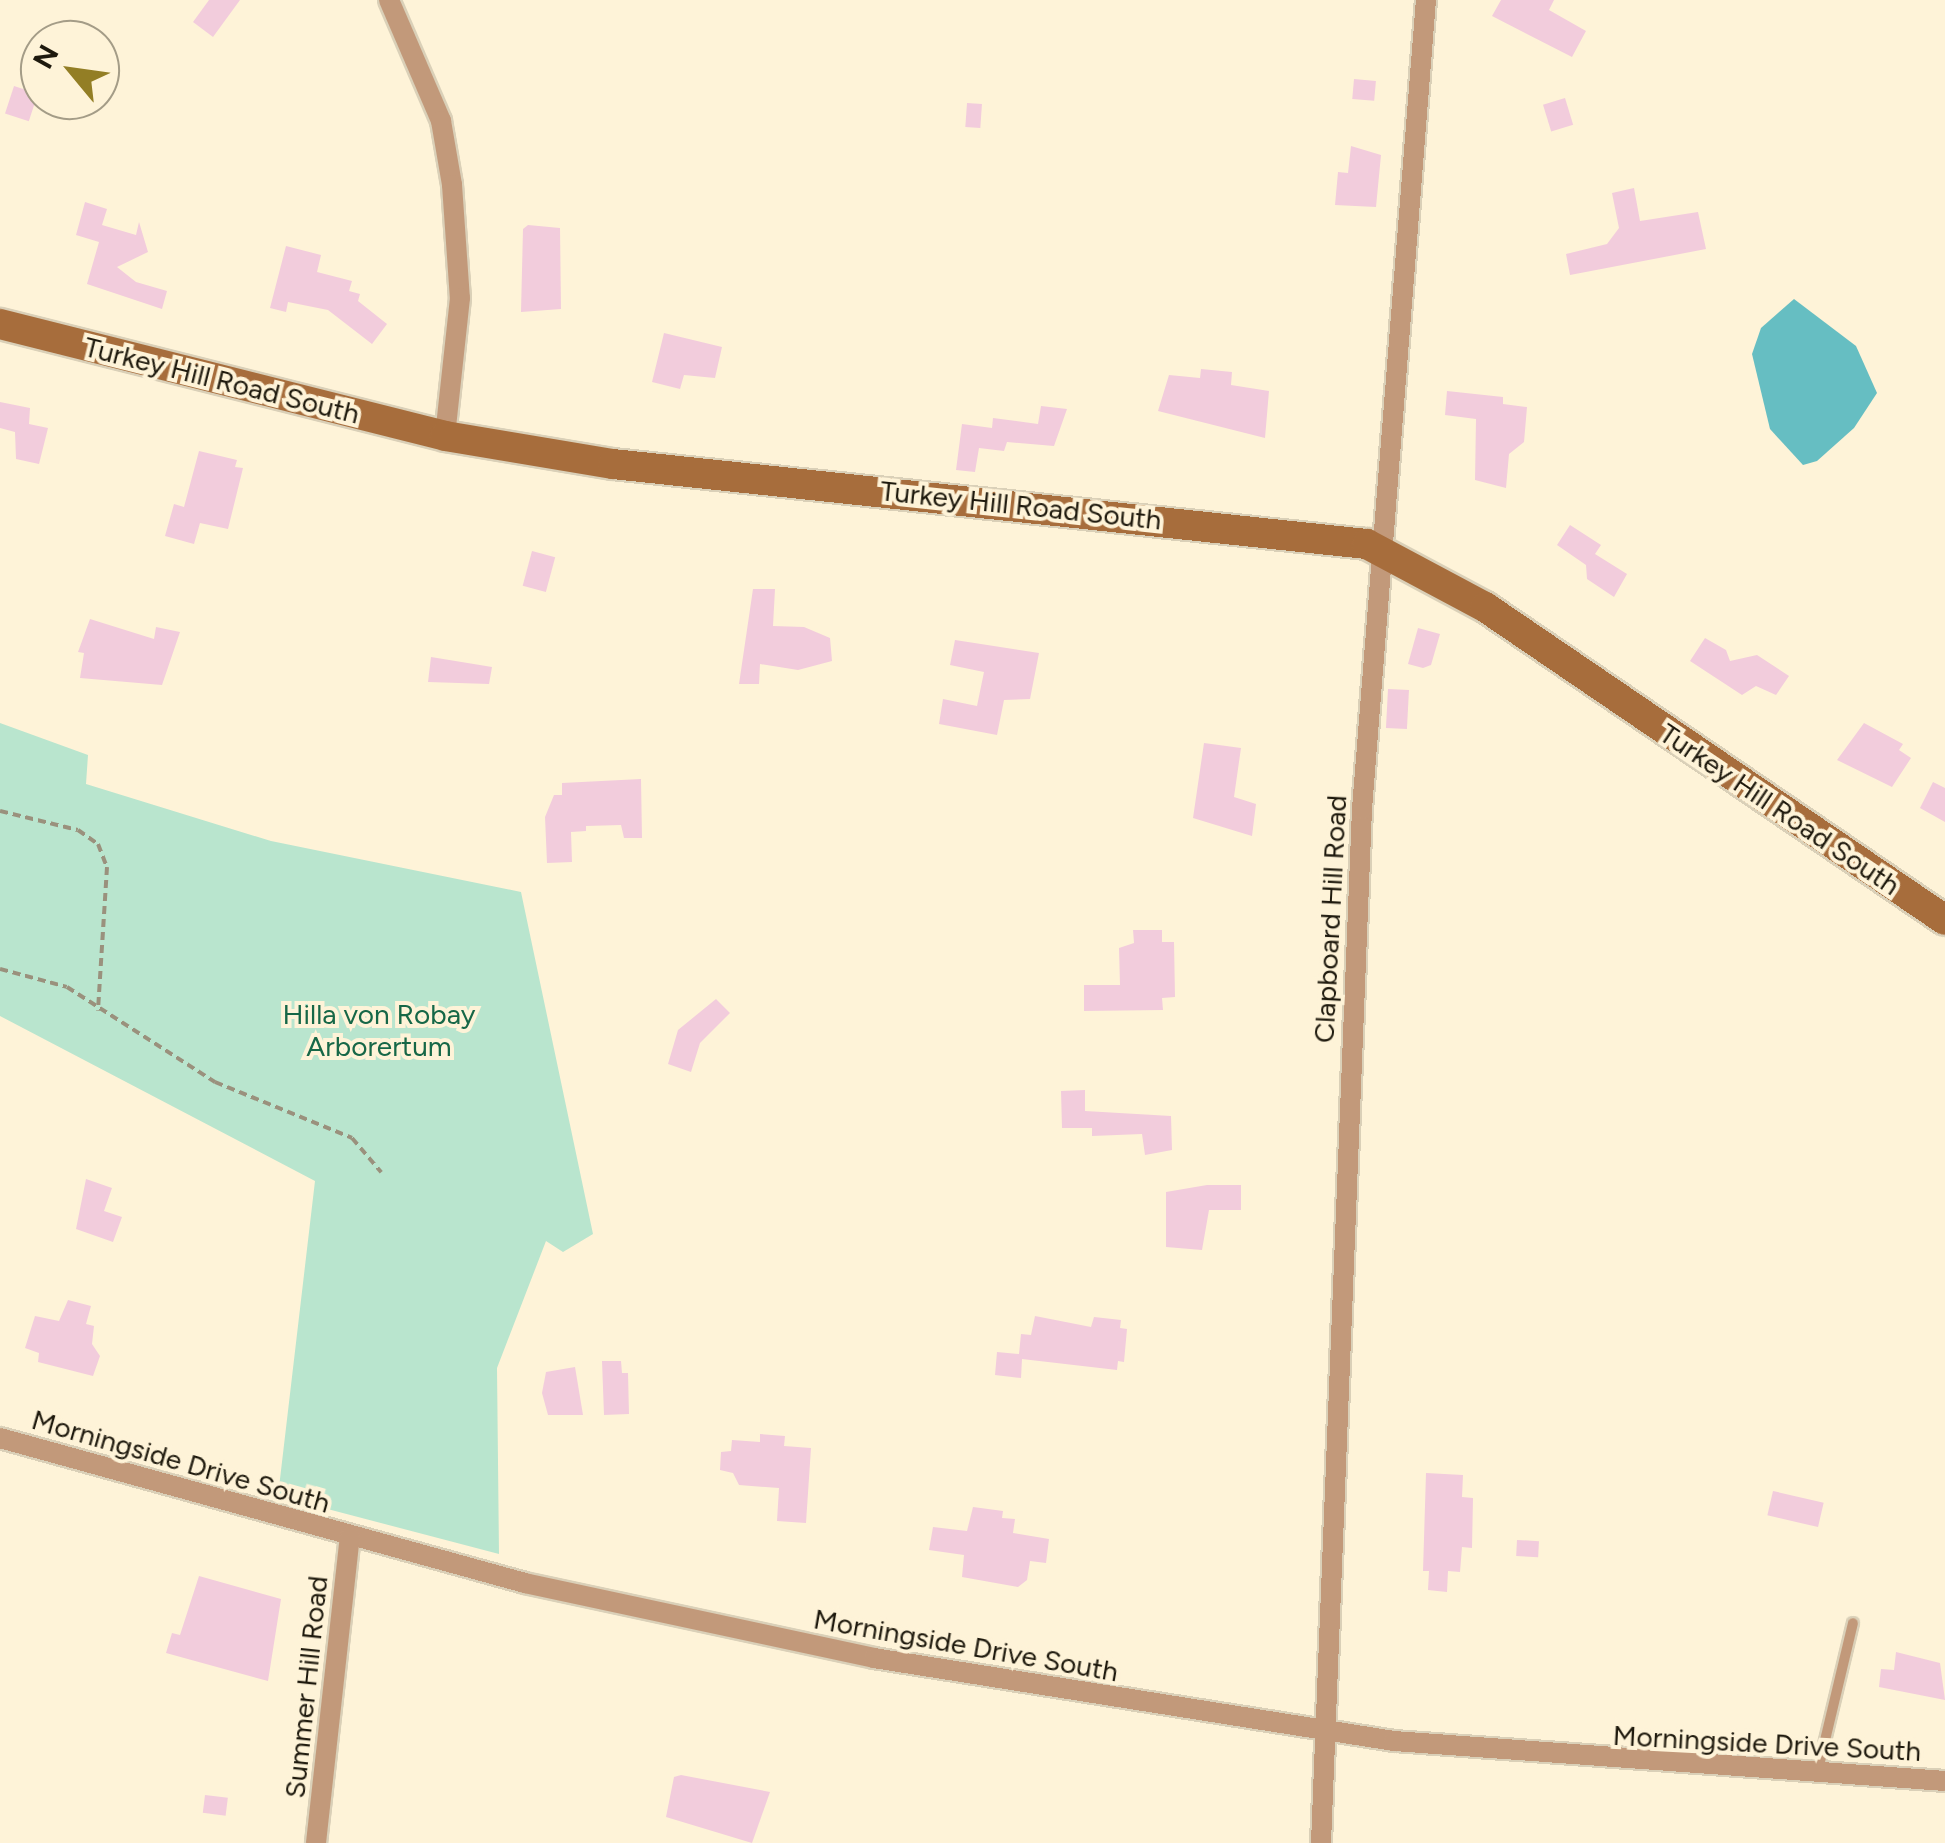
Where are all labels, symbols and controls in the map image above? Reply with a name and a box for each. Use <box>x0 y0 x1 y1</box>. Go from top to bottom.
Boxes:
north arrow <box>20 20 120 120</box>
text: N <box>25 39 66 74</box>
street label: Turkey Hill Road South <box>81 330 363 430</box>
street label: Turkey Hill Road South <box>879 474 1163 536</box>
street label: Turkey Hill Road South <box>1654 716 1906 902</box>
street label: Clapboard Hill Road <box>1307 794 1353 1044</box>
park label: Hilla von Robay Arborertum <box>282 997 476 1063</box>
street label: Morningside Drive South <box>28 1402 334 1520</box>
street label: Summer Hill Road <box>278 1574 334 1800</box>
street label: Morningside Drive South <box>811 1602 1121 1688</box>
street label: Morningside Drive South <box>1612 1718 1922 1768</box>

